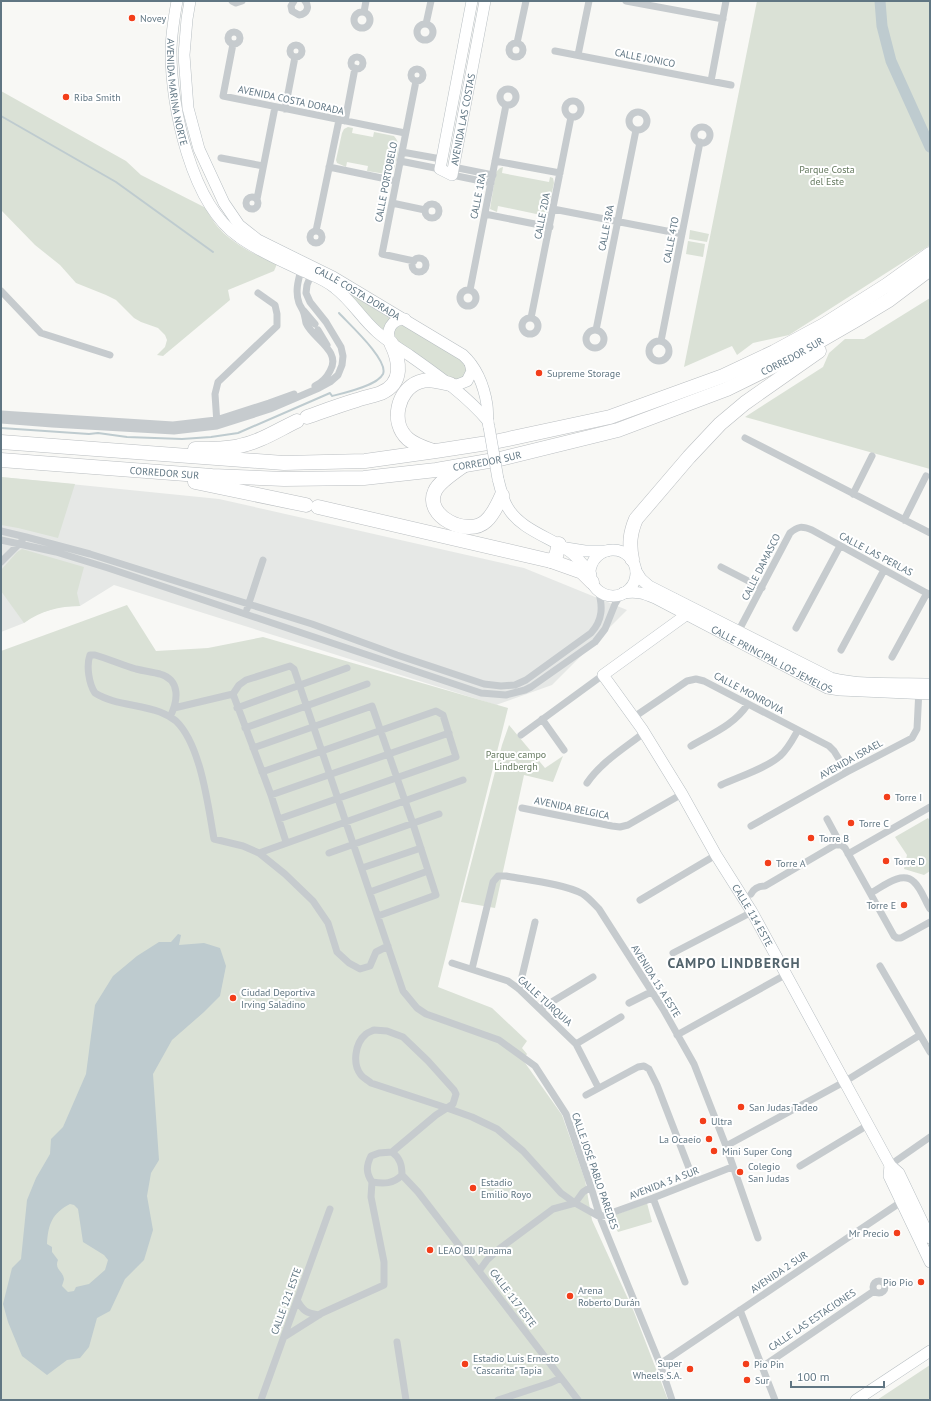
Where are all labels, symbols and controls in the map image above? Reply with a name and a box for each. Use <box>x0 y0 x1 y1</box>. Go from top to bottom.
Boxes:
place label: Novey <box>140 12 167 25</box>
marker: Novey <box>127 13 137 23</box>
street label: AVENIDA MARINA NORTE <box>164 38 191 147</box>
street label: CALLE JONICO <box>614 46 676 70</box>
street label: AVENIDA LAS COSTAS <box>447 72 478 166</box>
street label: AVENIDA COSTA DORADA <box>237 82 345 118</box>
place label: Riba Smith <box>74 91 121 104</box>
marker: Riba Smith <box>61 92 71 102</box>
street label: CALLE PORTOBELO <box>372 141 400 223</box>
park label: Parque Costa del Este <box>799 163 855 188</box>
street label: CALLE 1RA <box>467 172 489 220</box>
street label: CALLE 2DA <box>531 191 553 240</box>
street label: CALLE 3RA <box>595 204 617 252</box>
street label: CALLE 4TO <box>660 216 682 264</box>
street label: CALLE COSTA DORADA <box>312 262 403 323</box>
street label: CORREDOR SUR <box>758 334 826 378</box>
place label: Supreme Storage <box>547 367 620 380</box>
marker: Supreme Storage <box>534 368 544 378</box>
street label: CORREDOR SUR <box>452 448 523 473</box>
street label: CORREDOR SUR <box>129 463 200 482</box>
street label: CALLE LAS PERLAS <box>837 529 915 579</box>
street label: CALLE DAMASCO <box>739 531 783 603</box>
street label: CALLE PRINCIPAL LOS JEMELOS <box>709 622 834 695</box>
street label: CALLE MONROVIA <box>712 669 786 717</box>
street label: AVENIDA ISRAEL <box>817 736 885 782</box>
park label: Parque campo Lindbergh <box>486 748 546 773</box>
place label: Torre I <box>895 791 922 804</box>
marker: Torre I <box>882 792 892 802</box>
street label: AVENIDA BELGICA <box>533 794 611 822</box>
place label: Torre C <box>859 817 889 830</box>
marker: Torre C <box>846 818 856 828</box>
place label: Torre B <box>819 832 849 845</box>
marker: Torre B <box>806 833 816 843</box>
place label: Torre D <box>894 855 925 868</box>
marker: Torre D <box>881 856 891 866</box>
place label: Torre A <box>776 857 806 870</box>
marker: Torre A <box>763 858 773 868</box>
street label: CALLE 114 ESTE <box>729 881 776 949</box>
place label: Torre E <box>866 899 896 912</box>
marker: Torre E <box>899 900 909 910</box>
street label: AVENIDA 15 A ESTE <box>628 942 684 1020</box>
district label: CAMPO LINDBERGH <box>667 954 801 972</box>
street label: CALLE TURQUIA <box>515 973 575 1029</box>
place label: Ciudad Deportiva Irving Saladino <box>241 986 315 1011</box>
marker: Ciudad Deportiva Irving Saladino <box>228 993 238 1003</box>
place label: San Judas Tadeo <box>749 1101 818 1114</box>
marker: San Judas Tadeo <box>736 1102 746 1112</box>
street label: CALLE JOSÉ PABLO PAREDES <box>569 1111 621 1231</box>
place label: Ultra <box>711 1115 732 1128</box>
marker: Ultra <box>698 1116 708 1126</box>
place label: La Ocaeío <box>659 1133 701 1146</box>
marker: La Ocaeío <box>704 1134 714 1144</box>
place label: Mini Super Cong <box>722 1145 792 1158</box>
marker: Mini Super Cong <box>709 1146 719 1156</box>
place label: Colegio San Judas <box>748 1160 789 1185</box>
street label: AVENIDA 3 A SUR <box>627 1164 701 1202</box>
marker: Colegio San Judas <box>735 1167 745 1177</box>
place label: Estadio Emilio Royo <box>481 1176 531 1201</box>
marker: Estadio Emilio Royo <box>468 1183 478 1193</box>
place label: Mr Precio <box>849 1227 889 1240</box>
marker: Mr Precio <box>892 1228 902 1238</box>
place label: LEAO BJJ Panama <box>438 1244 512 1257</box>
marker: LEAO BJJ Panama <box>425 1245 435 1255</box>
street label: AVENIDA 2 SUR <box>748 1248 810 1296</box>
street label: CALLE 121 ESTE <box>268 1266 304 1336</box>
street label: CALLE 117 ESTE <box>487 1266 539 1330</box>
place label: Pio Pio <box>883 1276 913 1289</box>
marker: Pio Pio <box>916 1277 926 1287</box>
place label: Arena Roberto Durán <box>578 1284 640 1309</box>
street label: CALLE LAS ESTACIONES <box>766 1286 858 1354</box>
marker: Arena Roberto Durán <box>565 1291 575 1301</box>
place label: Estadio Luis Ernesto "Cascarita" Tapia <box>473 1352 559 1377</box>
place label: Super Wheels S.A. <box>633 1357 683 1382</box>
place label: Pio Pin <box>754 1358 784 1371</box>
marker: Estadio Luis Ernesto "Cascarita" Tapia <box>460 1359 470 1369</box>
marker: Pio Pin <box>741 1359 751 1369</box>
scale bar <box>791 1363 884 1389</box>
marker: Super Wheels S.A. <box>685 1364 695 1374</box>
text: 100 m <box>797 1369 830 1384</box>
place label: Sur <box>755 1374 770 1387</box>
marker: Sur <box>742 1375 752 1385</box>

